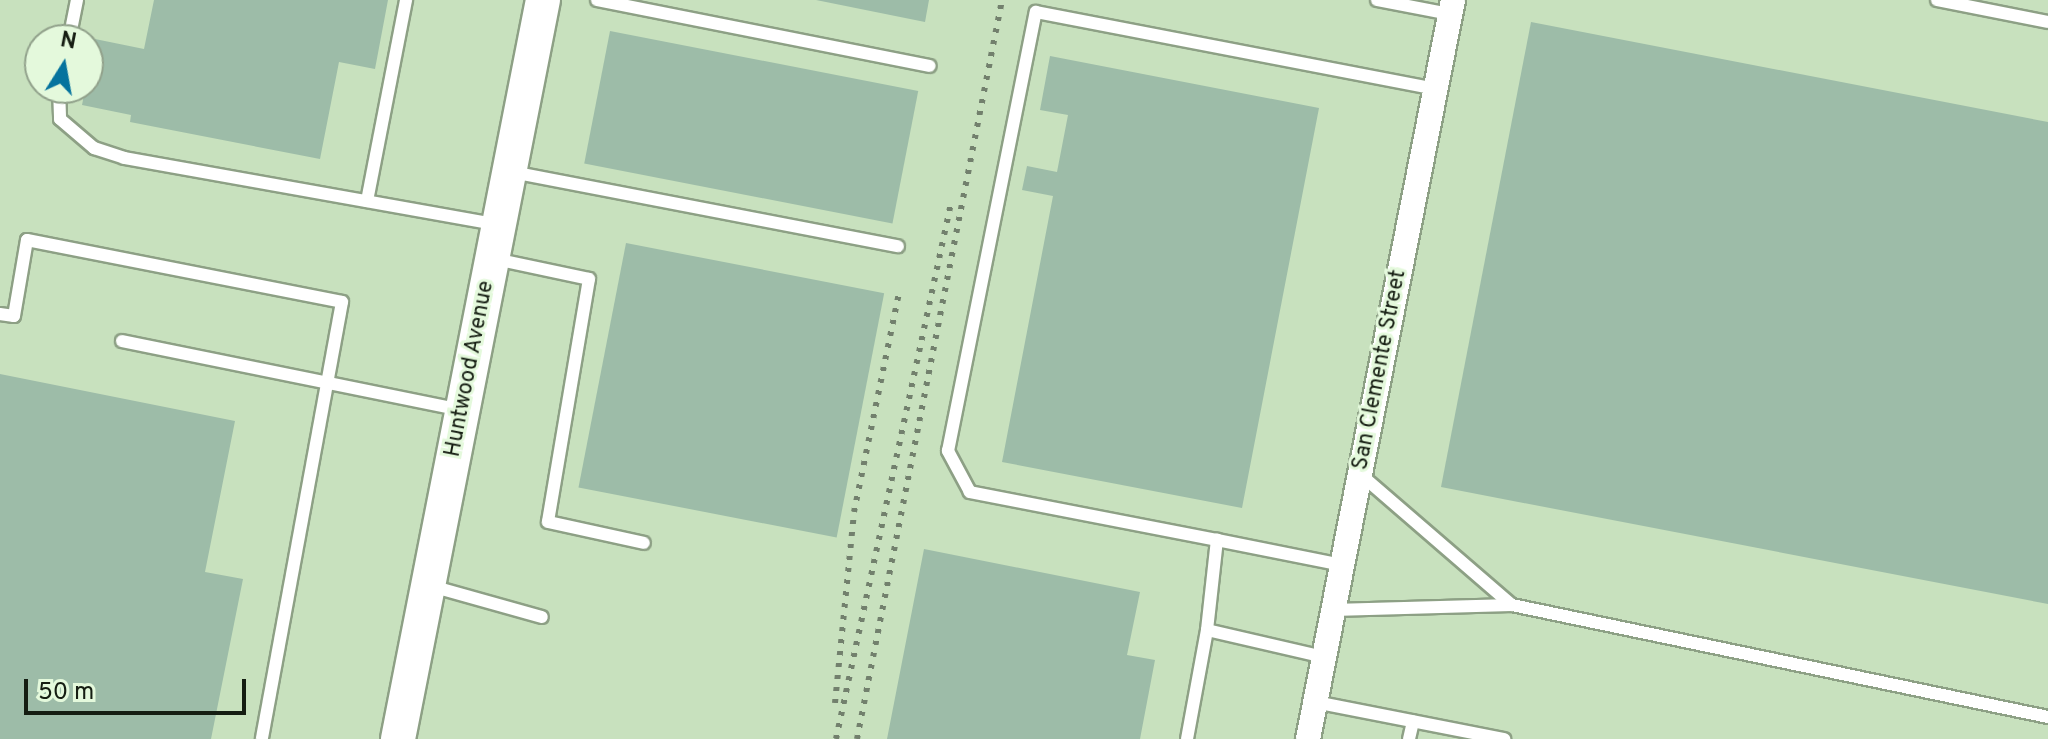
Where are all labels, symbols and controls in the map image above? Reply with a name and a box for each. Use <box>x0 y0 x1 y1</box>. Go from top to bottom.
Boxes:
north arrow <box>24 24 104 104</box>
text: N <box>58 27 79 57</box>
street label: San Clemente Street <box>1348 268 1412 472</box>
street label: Huntwood Avenue <box>440 278 500 460</box>
scale bar <box>28 663 250 713</box>
text: 50 m <box>38 678 94 708</box>

